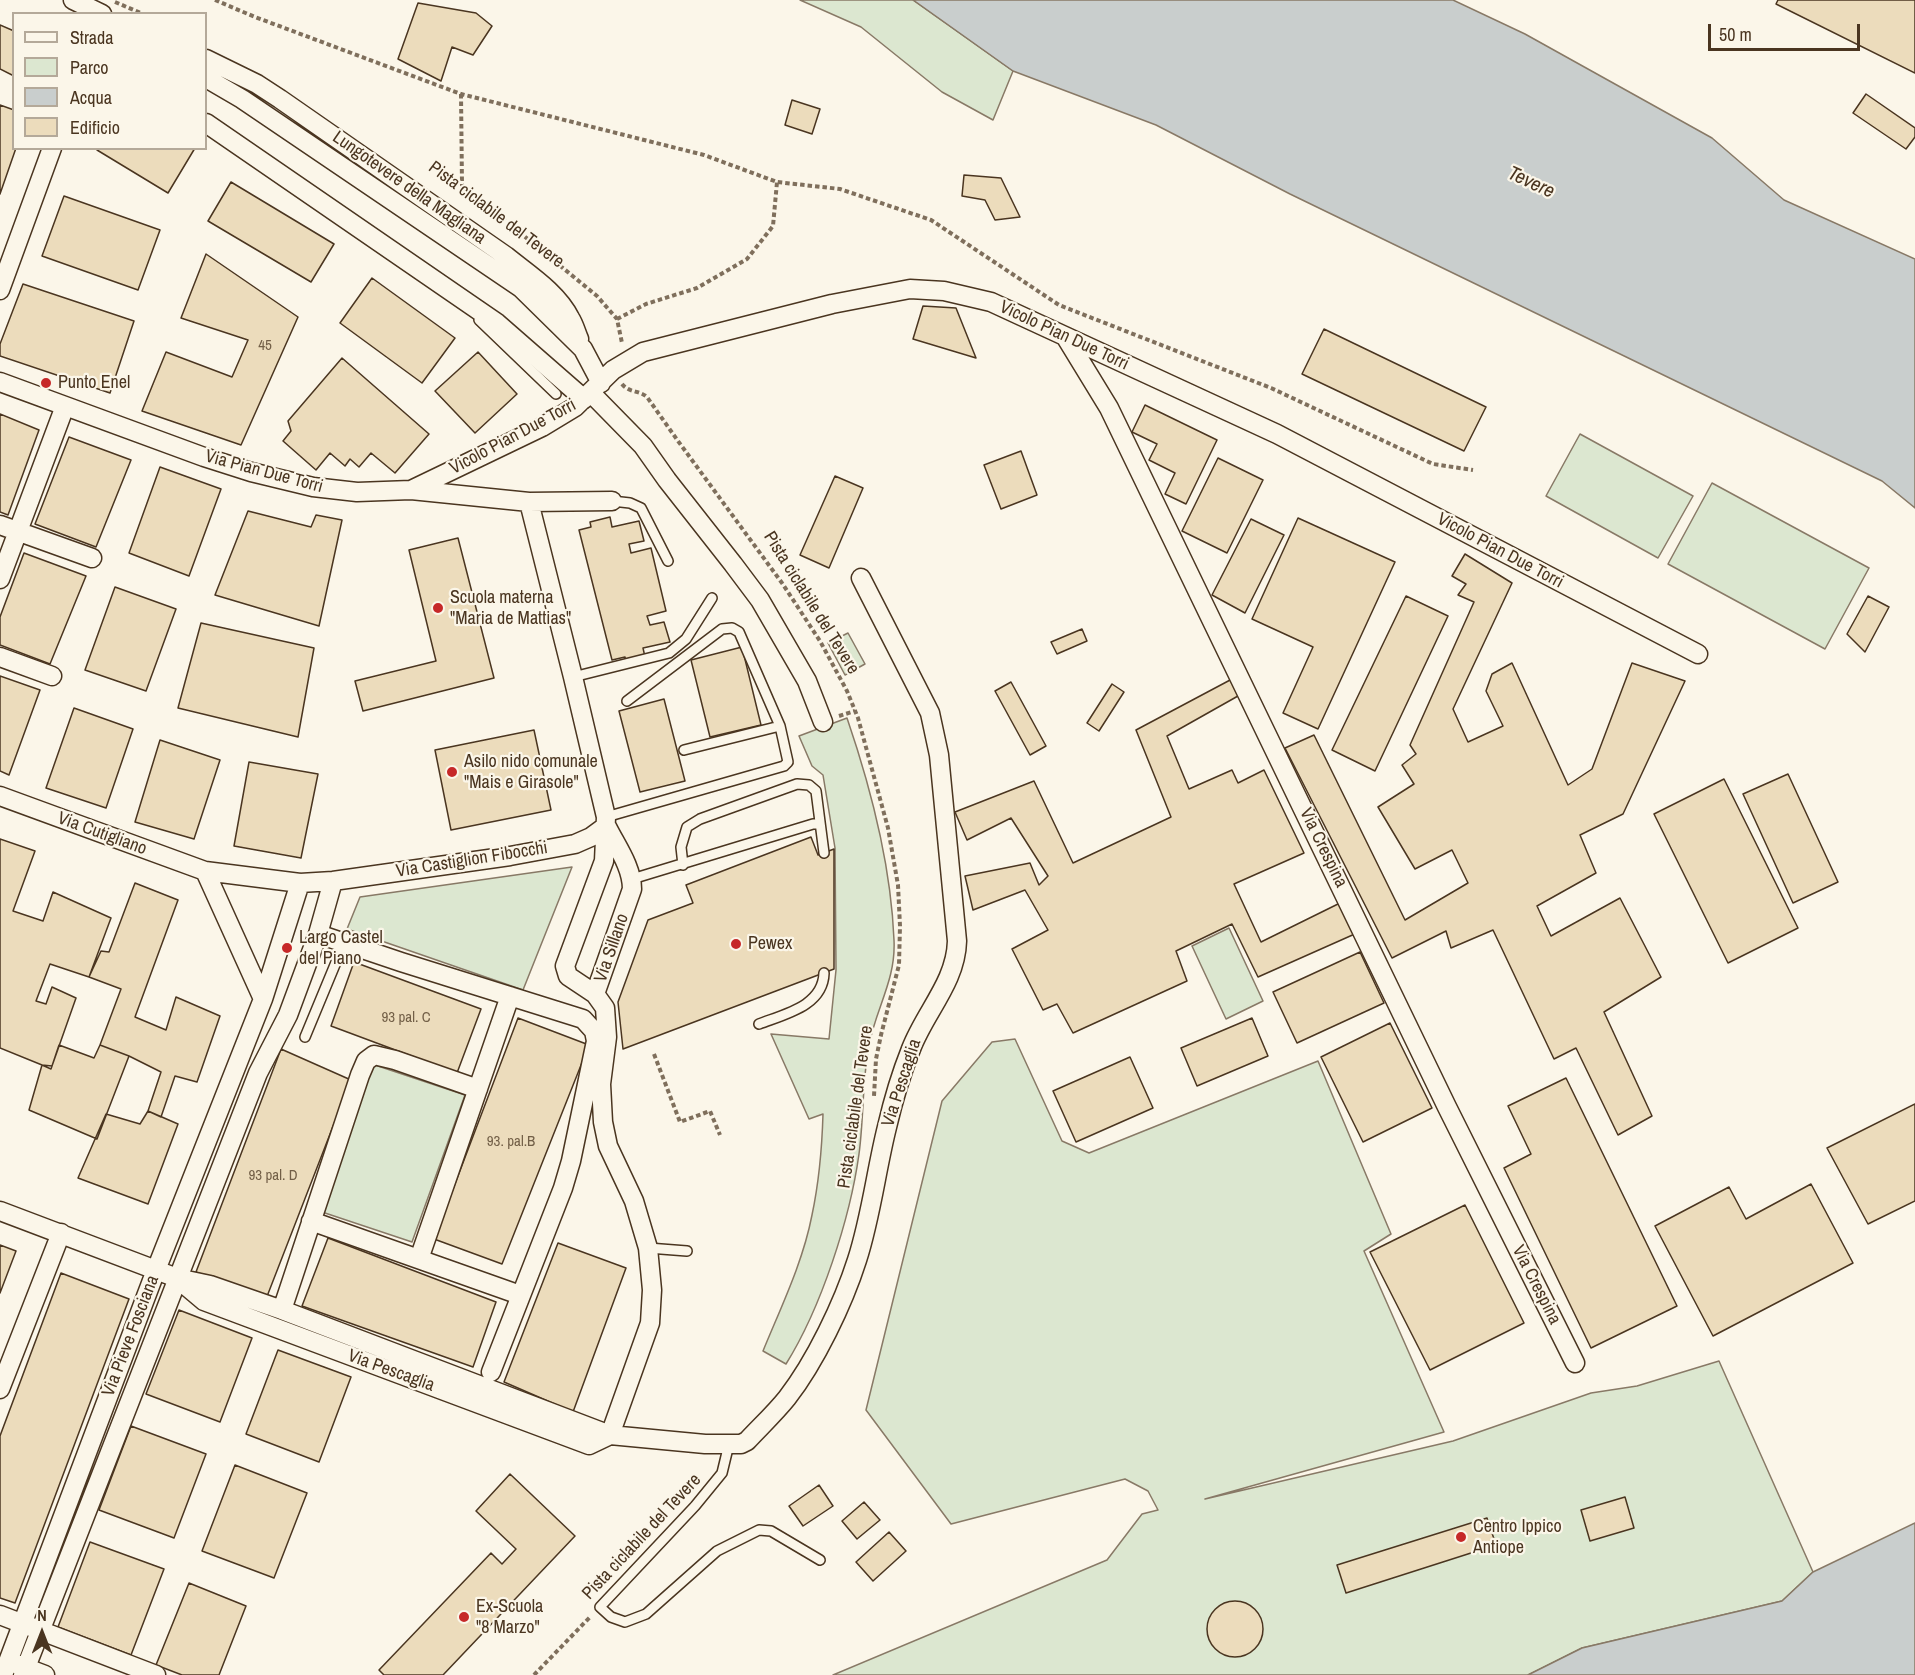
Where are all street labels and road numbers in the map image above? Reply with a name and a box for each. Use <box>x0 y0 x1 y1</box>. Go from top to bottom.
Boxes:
street label: Lungotevere della Magliana <box>328 127 490 249</box>
street label: Pista ciclabile del Tevere <box>424 157 568 273</box>
street label: Vicolo Pian Due Torri <box>996 297 1132 375</box>
street label: Vicolo Pian Due Torri <box>446 395 580 479</box>
street label: Via Pian Due Torri <box>203 446 325 498</box>
street label: Vicolo Pian Due Torri <box>1433 509 1567 593</box>
street label: Pista ciclabile del Tevere <box>758 528 864 678</box>
street label: Via Crespina <box>1294 805 1352 891</box>
street label: Via Cutigliano <box>54 808 150 860</box>
street label: Via Castiglion Fibocchi <box>395 837 549 883</box>
street label: Via Sillano <box>590 911 634 985</box>
street label: Pista ciclabile del Tevere <box>834 1024 878 1190</box>
street label: Via Pescaglia <box>878 1036 926 1130</box>
street label: Via Crespina <box>1507 1242 1565 1328</box>
street label: Via Pieve Fosciana <box>98 1272 164 1400</box>
street label: Via Pescaglia <box>345 1345 437 1397</box>
street label: Pista ciclabile del Tevere <box>578 1470 706 1604</box>

